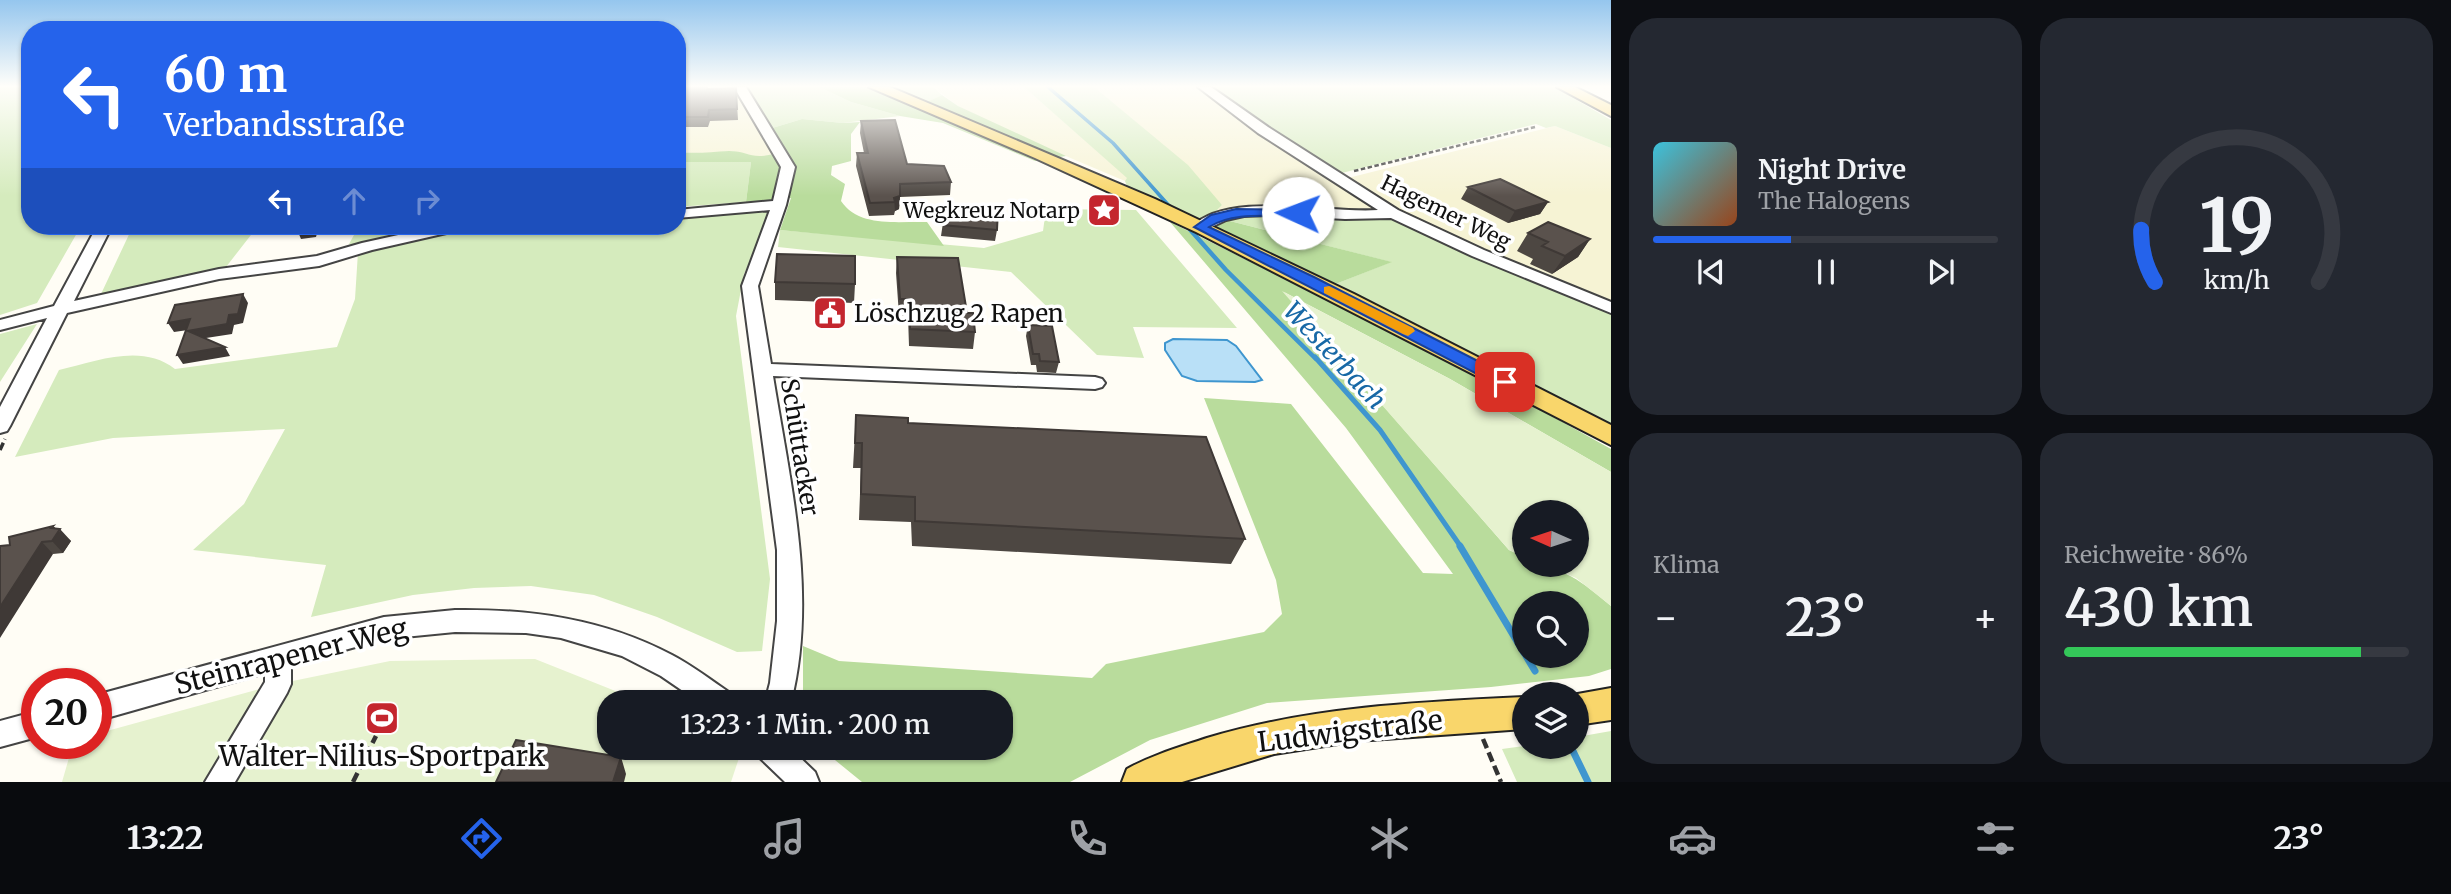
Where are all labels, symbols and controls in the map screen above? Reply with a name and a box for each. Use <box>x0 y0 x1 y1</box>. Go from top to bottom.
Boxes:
text: 60 m <box>164 44 287 105</box>
icon: left <box>49 49 140 140</box>
text: Verbandsstraße <box>164 105 405 145</box>
text: Night Drive <box>1758 153 1906 186</box>
street label: Hagemer Weg <box>1377 169 1516 255</box>
position arrow <box>1261 176 1335 250</box>
text: 19 <box>2199 181 2274 273</box>
icon: left <box>262 182 300 220</box>
icon: ahead <box>335 182 373 220</box>
icon: right <box>408 182 446 220</box>
text: The Halogens <box>1758 186 1910 215</box>
place icon: Wegkreuz Notarp <box>1085 191 1123 229</box>
place label: Wegkreuz Notarp <box>902 197 1080 224</box>
icon: previous <box>1692 253 1730 291</box>
icon: pause <box>1807 253 1845 291</box>
icon: next <box>1922 253 1960 291</box>
text: km/h <box>2203 264 2270 296</box>
public building icon: Löschzug 2 Rapen <box>811 294 849 332</box>
water label: Westerbach <box>1277 294 1393 416</box>
place label: Löschzug 2 Rapen <box>854 298 1064 329</box>
pin <box>1475 352 1535 412</box>
icon: arrive <box>1486 363 1524 401</box>
street label: Schüttacker <box>774 376 826 518</box>
north arrow <box>1512 500 1589 578</box>
map controls <box>1512 500 1589 759</box>
text: Reichweite · 86% <box>2064 540 2248 569</box>
text: Klima <box>1653 550 1720 579</box>
text: 430 km <box>2064 575 2253 640</box>
text: 23° <box>1785 585 1866 650</box>
button: search <box>1512 591 1589 668</box>
text: − <box>1653 594 1678 641</box>
text: + <box>1973 594 1998 641</box>
street label: Steinrapener Weg <box>171 610 411 702</box>
speed limit sign: 20 <box>21 668 112 759</box>
button: layers <box>1512 682 1589 759</box>
sports icon: Walter-Nilius-Sportpark <box>363 699 401 737</box>
street label: Ludwigstraße <box>1255 702 1445 760</box>
text: 13:23 · 1 Min. · 200 m <box>680 708 930 741</box>
place label: Walter-Nilius-Sportpark <box>218 738 545 774</box>
icon: directions <box>457 814 506 863</box>
icon: music <box>760 814 809 863</box>
icon: phone <box>1063 814 1112 863</box>
icon: climate <box>1365 814 1414 863</box>
icon: car <box>1668 814 1717 863</box>
icon: filters <box>1971 814 2020 863</box>
text: 13:22 <box>127 818 203 858</box>
text: 23° <box>2273 818 2324 858</box>

